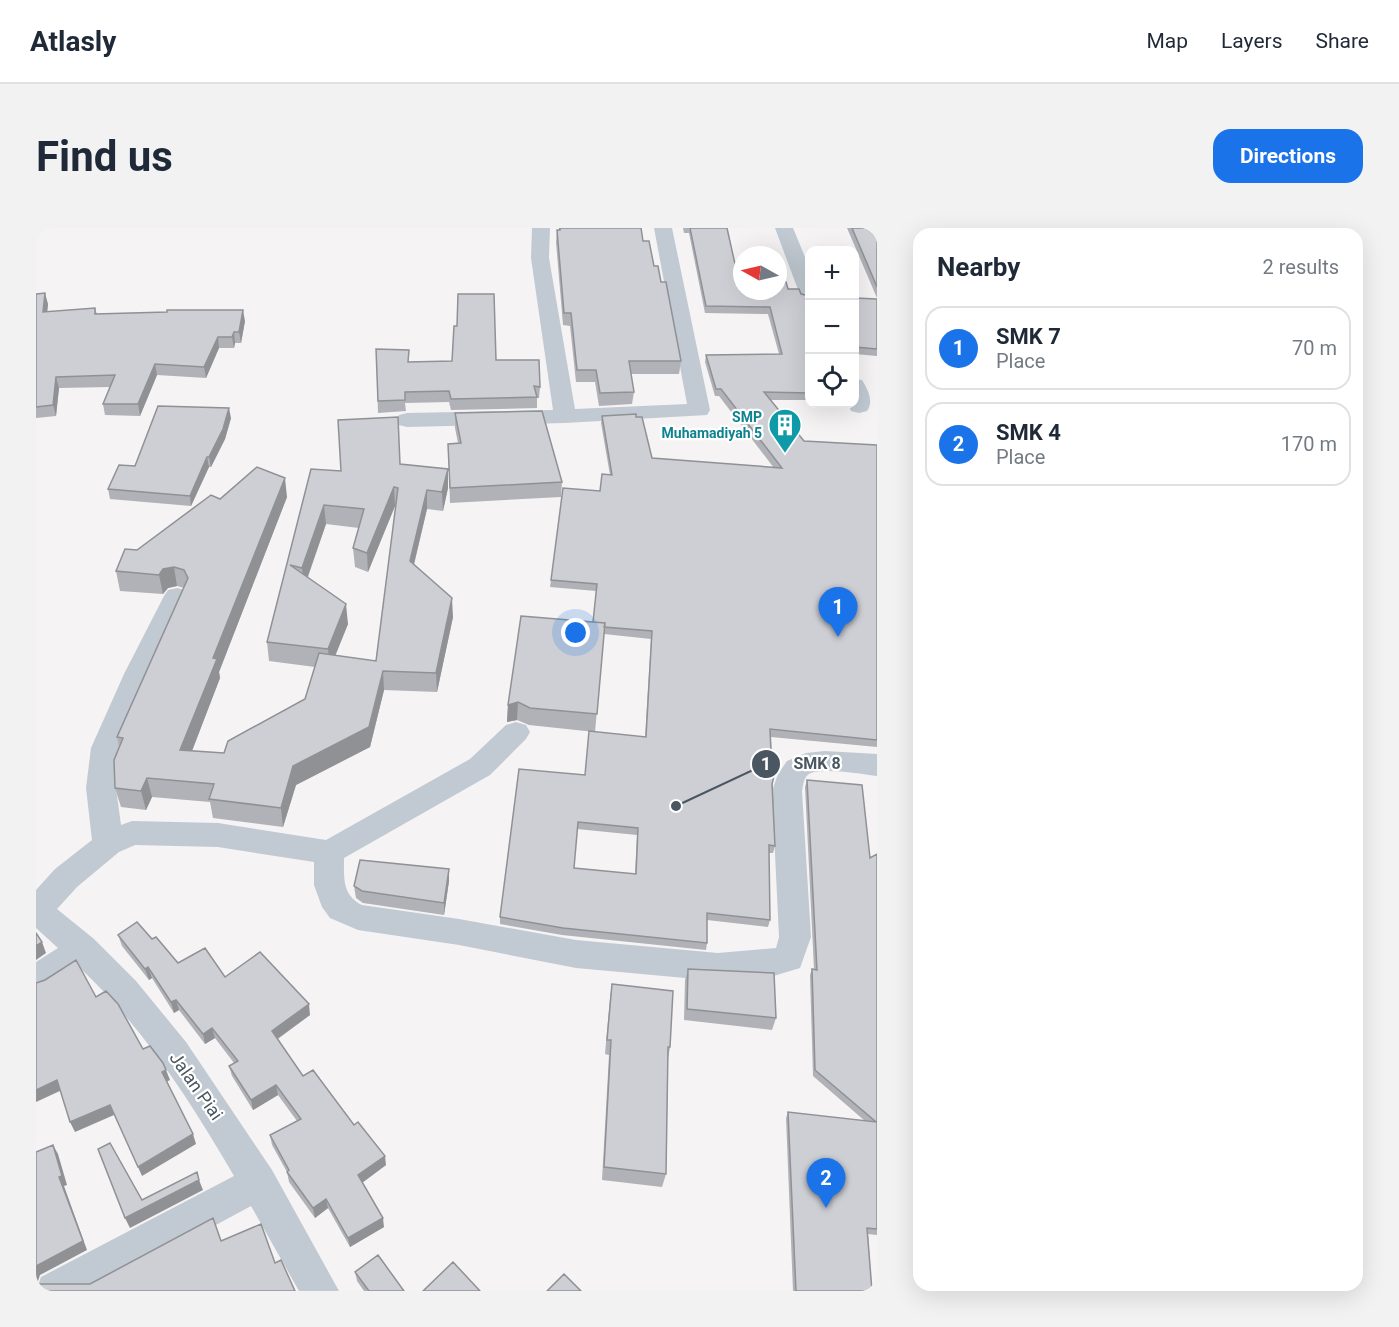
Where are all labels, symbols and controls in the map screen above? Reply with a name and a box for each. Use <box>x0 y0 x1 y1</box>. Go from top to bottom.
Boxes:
text: Atlasly <box>30 25 116 58</box>
text: Map <box>1146 29 1188 53</box>
text: Layers <box>1221 29 1282 53</box>
text: Share <box>1315 29 1369 53</box>
button: Directions <box>1213 129 1363 183</box>
text: Find us <box>36 132 173 181</box>
north arrow <box>733 246 787 300</box>
map controls <box>805 246 859 408</box>
button: + <box>805 246 859 300</box>
text: Nearby <box>937 252 1020 282</box>
text: 2 results <box>1263 255 1339 279</box>
button: − <box>805 300 859 354</box>
text: SMK 7 <box>996 324 1061 349</box>
text: 1 <box>953 336 964 360</box>
text: 70 m <box>1292 336 1337 360</box>
text: Place <box>996 349 1045 373</box>
button: locate <box>805 354 859 408</box>
building icon: SMP Muhamadiyah 5 <box>767 407 803 454</box>
place label: SMP Muhamadiyah 5 <box>662 409 762 441</box>
text: SMK 4 <box>996 420 1061 445</box>
text: 2 <box>953 432 964 456</box>
text: 170 m <box>1281 432 1337 456</box>
text: Place <box>996 445 1045 469</box>
pin: 1 <box>818 588 858 637</box>
your location <box>561 618 590 647</box>
callout: SMK 8 <box>751 747 852 781</box>
text: 1 <box>761 753 771 774</box>
text: SMK 8 <box>793 754 841 773</box>
street label: Jalan Piai <box>165 1048 227 1124</box>
pin: 2 <box>806 1158 846 1208</box>

